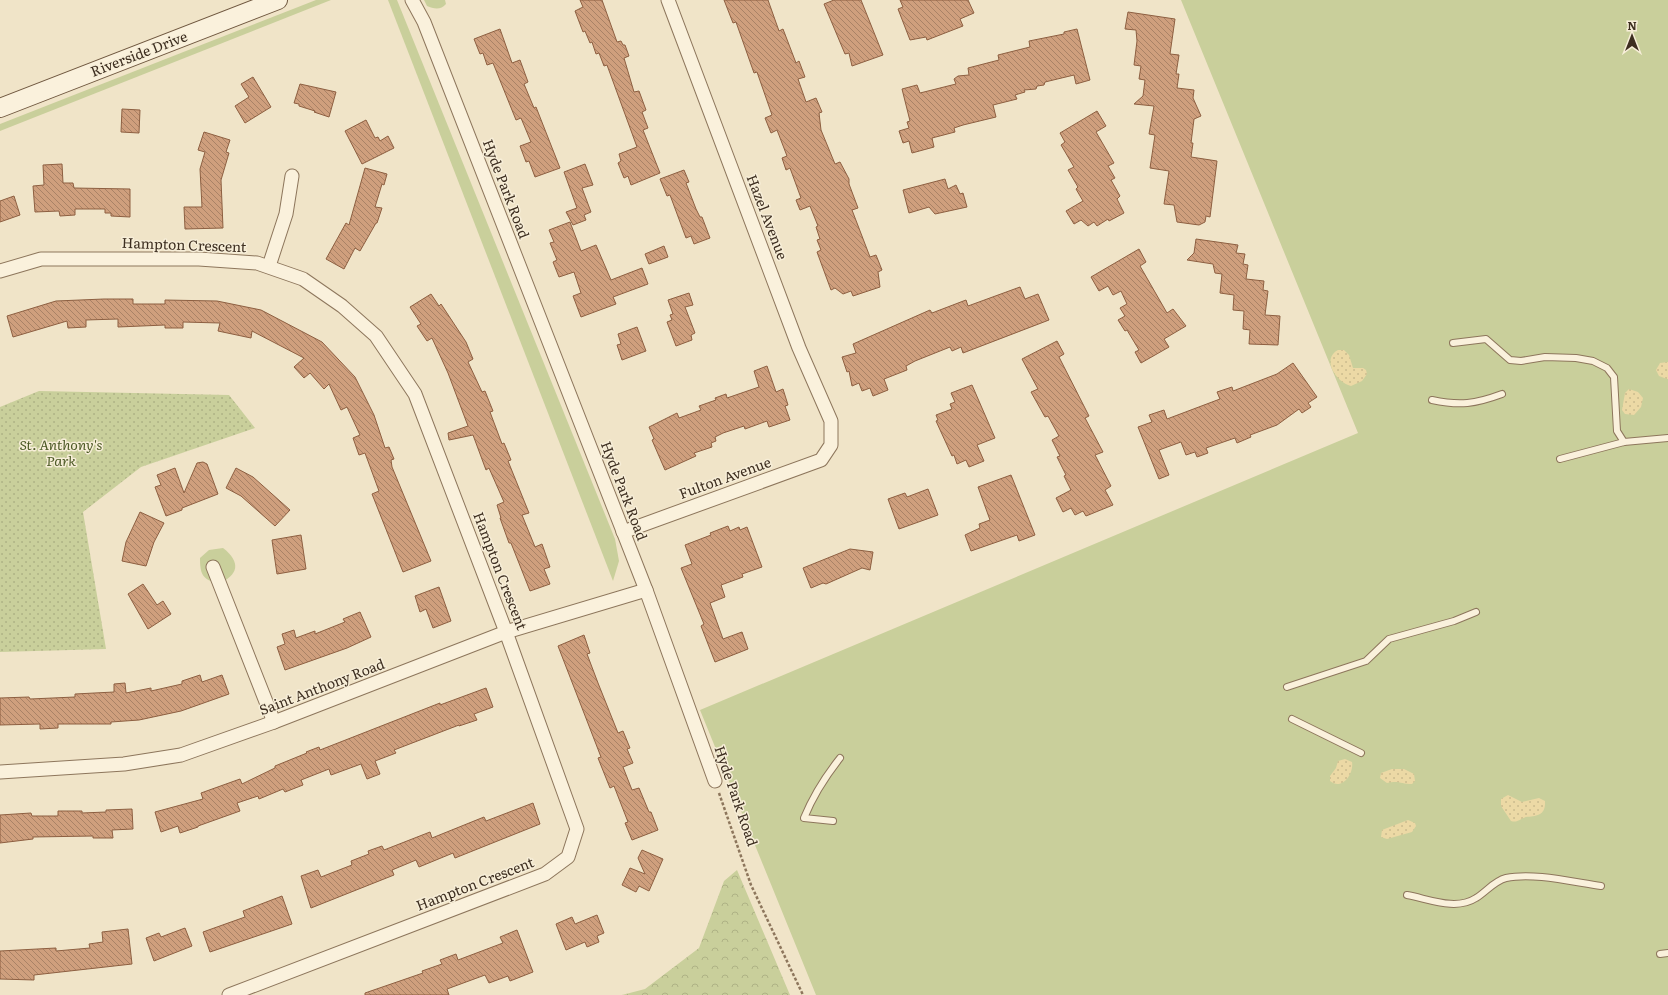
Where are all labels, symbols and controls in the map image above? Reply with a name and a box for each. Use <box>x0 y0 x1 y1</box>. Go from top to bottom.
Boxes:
north arrow <box>1612 16 1652 56</box>
text: N <box>1627 17 1637 33</box>
street label: Riverside Drive <box>87 25 190 81</box>
street label: Hyde Park Road <box>479 136 535 242</box>
street label: Hazel Avenue <box>743 171 793 262</box>
street label: Hampton Crescent <box>121 232 247 256</box>
park label: St. Anthony's Park <box>20 434 102 470</box>
street label: Hyde Park Road <box>597 438 653 544</box>
street label: Fulton Avenue <box>676 451 773 503</box>
street label: Hampton Crescent <box>469 509 533 633</box>
street label: Saint Anthony Road <box>256 653 388 719</box>
street label: Hyde Park Road <box>710 743 764 849</box>
street label: Hampton Crescent <box>413 851 537 915</box>

